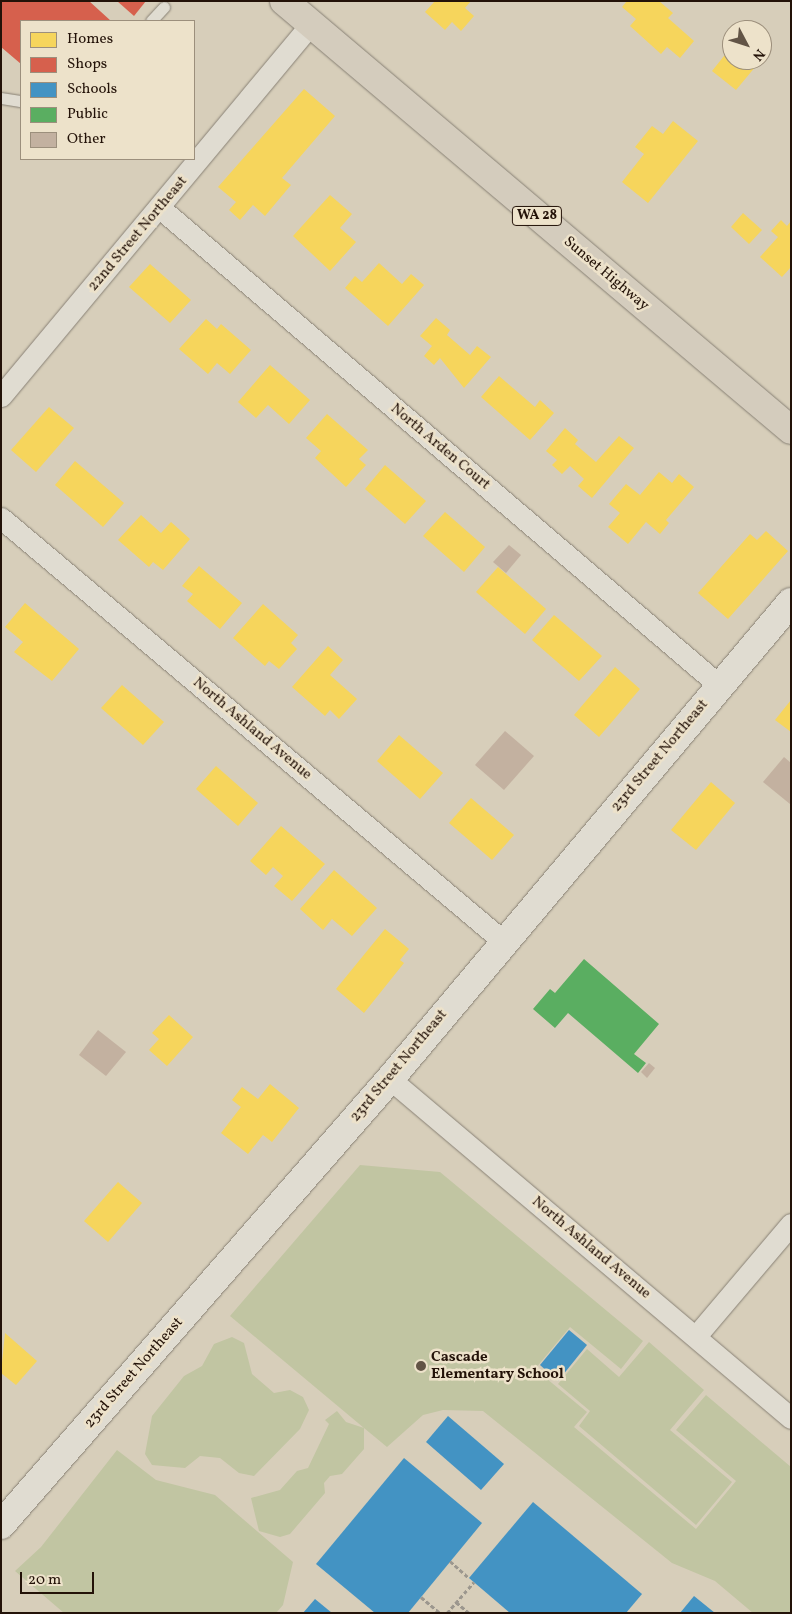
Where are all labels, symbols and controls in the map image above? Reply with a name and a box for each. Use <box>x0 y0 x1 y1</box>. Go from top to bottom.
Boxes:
legend <box>20 20 195 160</box>
north arrow <box>722 20 772 70</box>
text: Homes <box>67 29 113 50</box>
text: N <box>748 44 769 64</box>
text: Shops <box>67 54 107 75</box>
text: Schools <box>67 79 117 100</box>
text: Public <box>67 104 108 125</box>
text: Other <box>67 129 106 150</box>
street label: 22nd Street Northeast <box>85 173 191 295</box>
road number: WA 28 <box>511 205 563 228</box>
street label: Sunset Highway <box>560 233 652 315</box>
street label: North Arden Court <box>386 400 494 494</box>
street label: North Ashland Avenue <box>189 674 315 784</box>
street label: 23rd Street Northeast <box>608 696 712 816</box>
street label: 23rd Street Northeast <box>347 1006 451 1126</box>
street label: North Ashland Avenue <box>528 1193 654 1303</box>
street label: 23rd Street Northeast <box>81 1314 187 1432</box>
place label: Cascade Elementary School <box>431 1348 564 1383</box>
marker: Cascade Elementary School <box>415 1360 427 1372</box>
scale bar <box>22 1562 96 1594</box>
text: 20 m <box>28 1570 61 1591</box>

